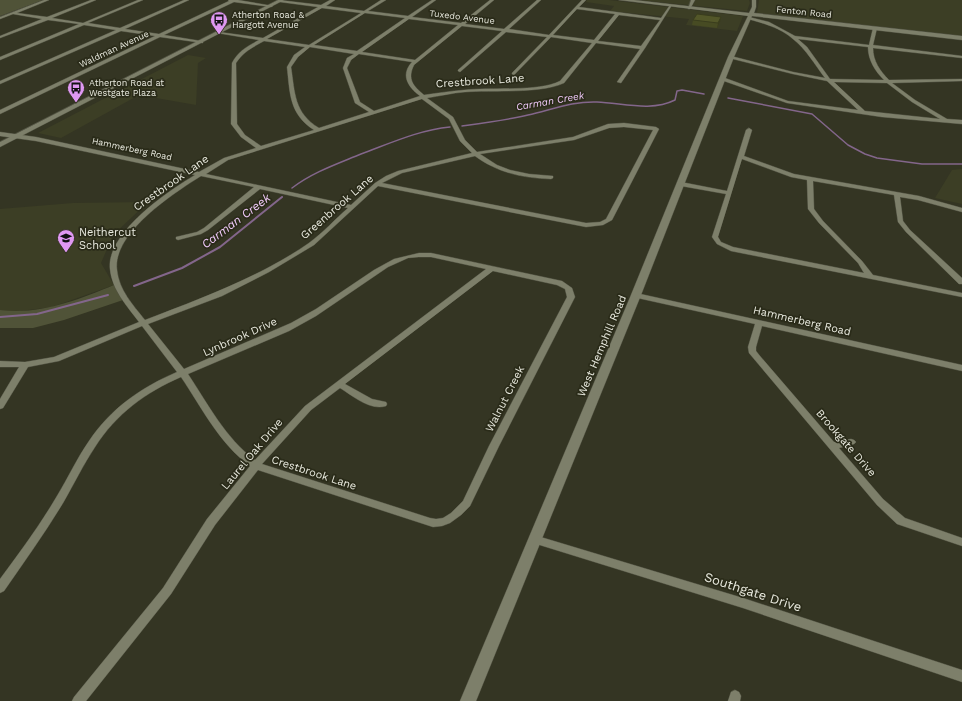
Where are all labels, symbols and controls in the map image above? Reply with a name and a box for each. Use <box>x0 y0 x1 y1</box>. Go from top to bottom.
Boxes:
street label: Fenton Road <box>776 4 832 20</box>
street label: Tuxedo Avenue <box>429 8 495 26</box>
bus stop icon: Atherton Road & Hargott Avenue <box>209 10 229 35</box>
place label: Atherton Road & Hargott Avenue <box>232 10 304 30</box>
street label: Waldman Avenue <box>78 28 150 70</box>
street label: Crestbrook Lane <box>435 71 525 91</box>
bus stop icon: Atherton Road at Westgate Plaza <box>66 78 86 103</box>
place label: Atherton Road at Westgate Plaza <box>89 78 164 98</box>
water label: Carman Creek <box>515 90 585 112</box>
street label: Hammerberg Road <box>91 136 173 162</box>
street label: Crestbrook Lane <box>131 152 211 214</box>
street label: Greenbrook Lane <box>298 172 376 242</box>
water label: Carman Creek <box>199 190 274 251</box>
place label: Neithercut School <box>79 226 136 252</box>
school or university icon: Neithercut School <box>56 228 76 253</box>
street label: West Hemphill Road <box>575 293 629 399</box>
street label: Hammerberg Road <box>752 303 852 339</box>
street label: Lynbrook Drive <box>201 315 279 359</box>
street label: Walnut Creek <box>483 364 527 434</box>
street label: Brookgate Drive <box>813 407 879 479</box>
street label: Laurel Oak Drive <box>219 416 285 492</box>
street label: Crestbrook Lane <box>270 453 358 493</box>
street label: Southgate Drive <box>702 569 804 615</box>

